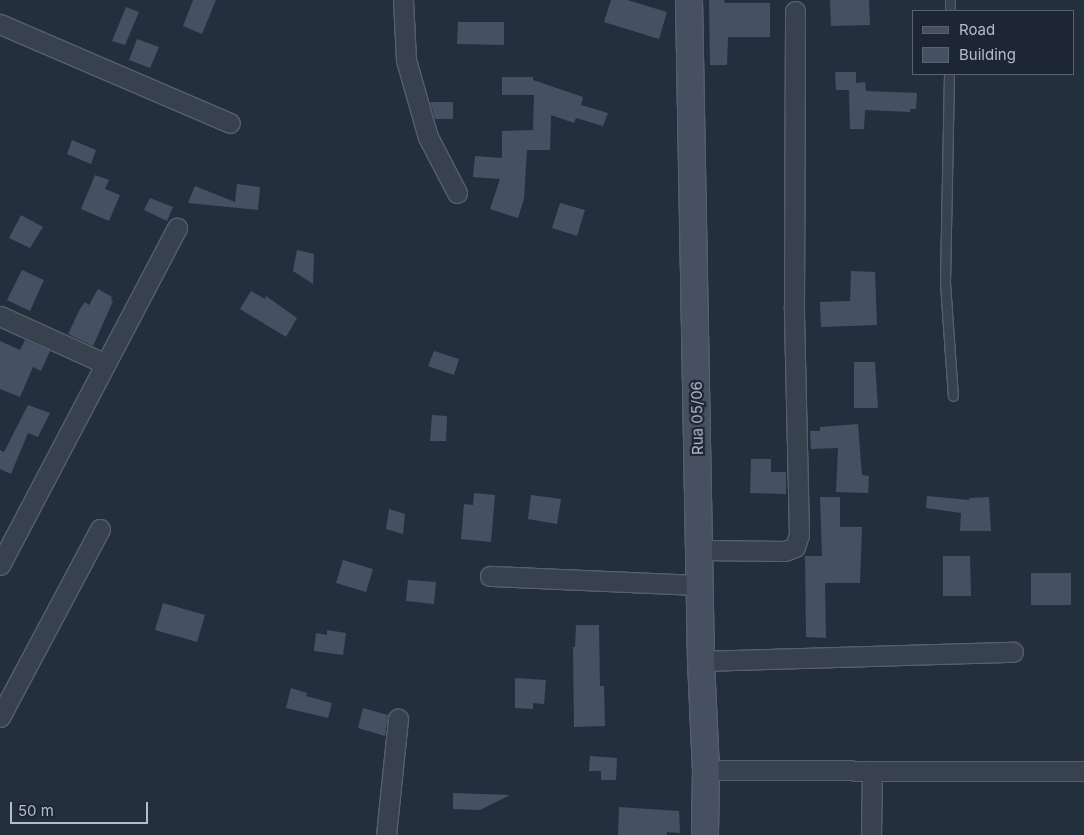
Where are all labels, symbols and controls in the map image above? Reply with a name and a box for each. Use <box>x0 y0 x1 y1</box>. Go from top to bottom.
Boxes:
legend <box>912 10 1074 75</box>
text: Road <box>959 20 995 39</box>
text: Building <box>959 45 1016 64</box>
street label: Rua 05/06 <box>687 381 707 455</box>
scale bar <box>12 792 150 824</box>
text: 50 m <box>18 801 54 820</box>

